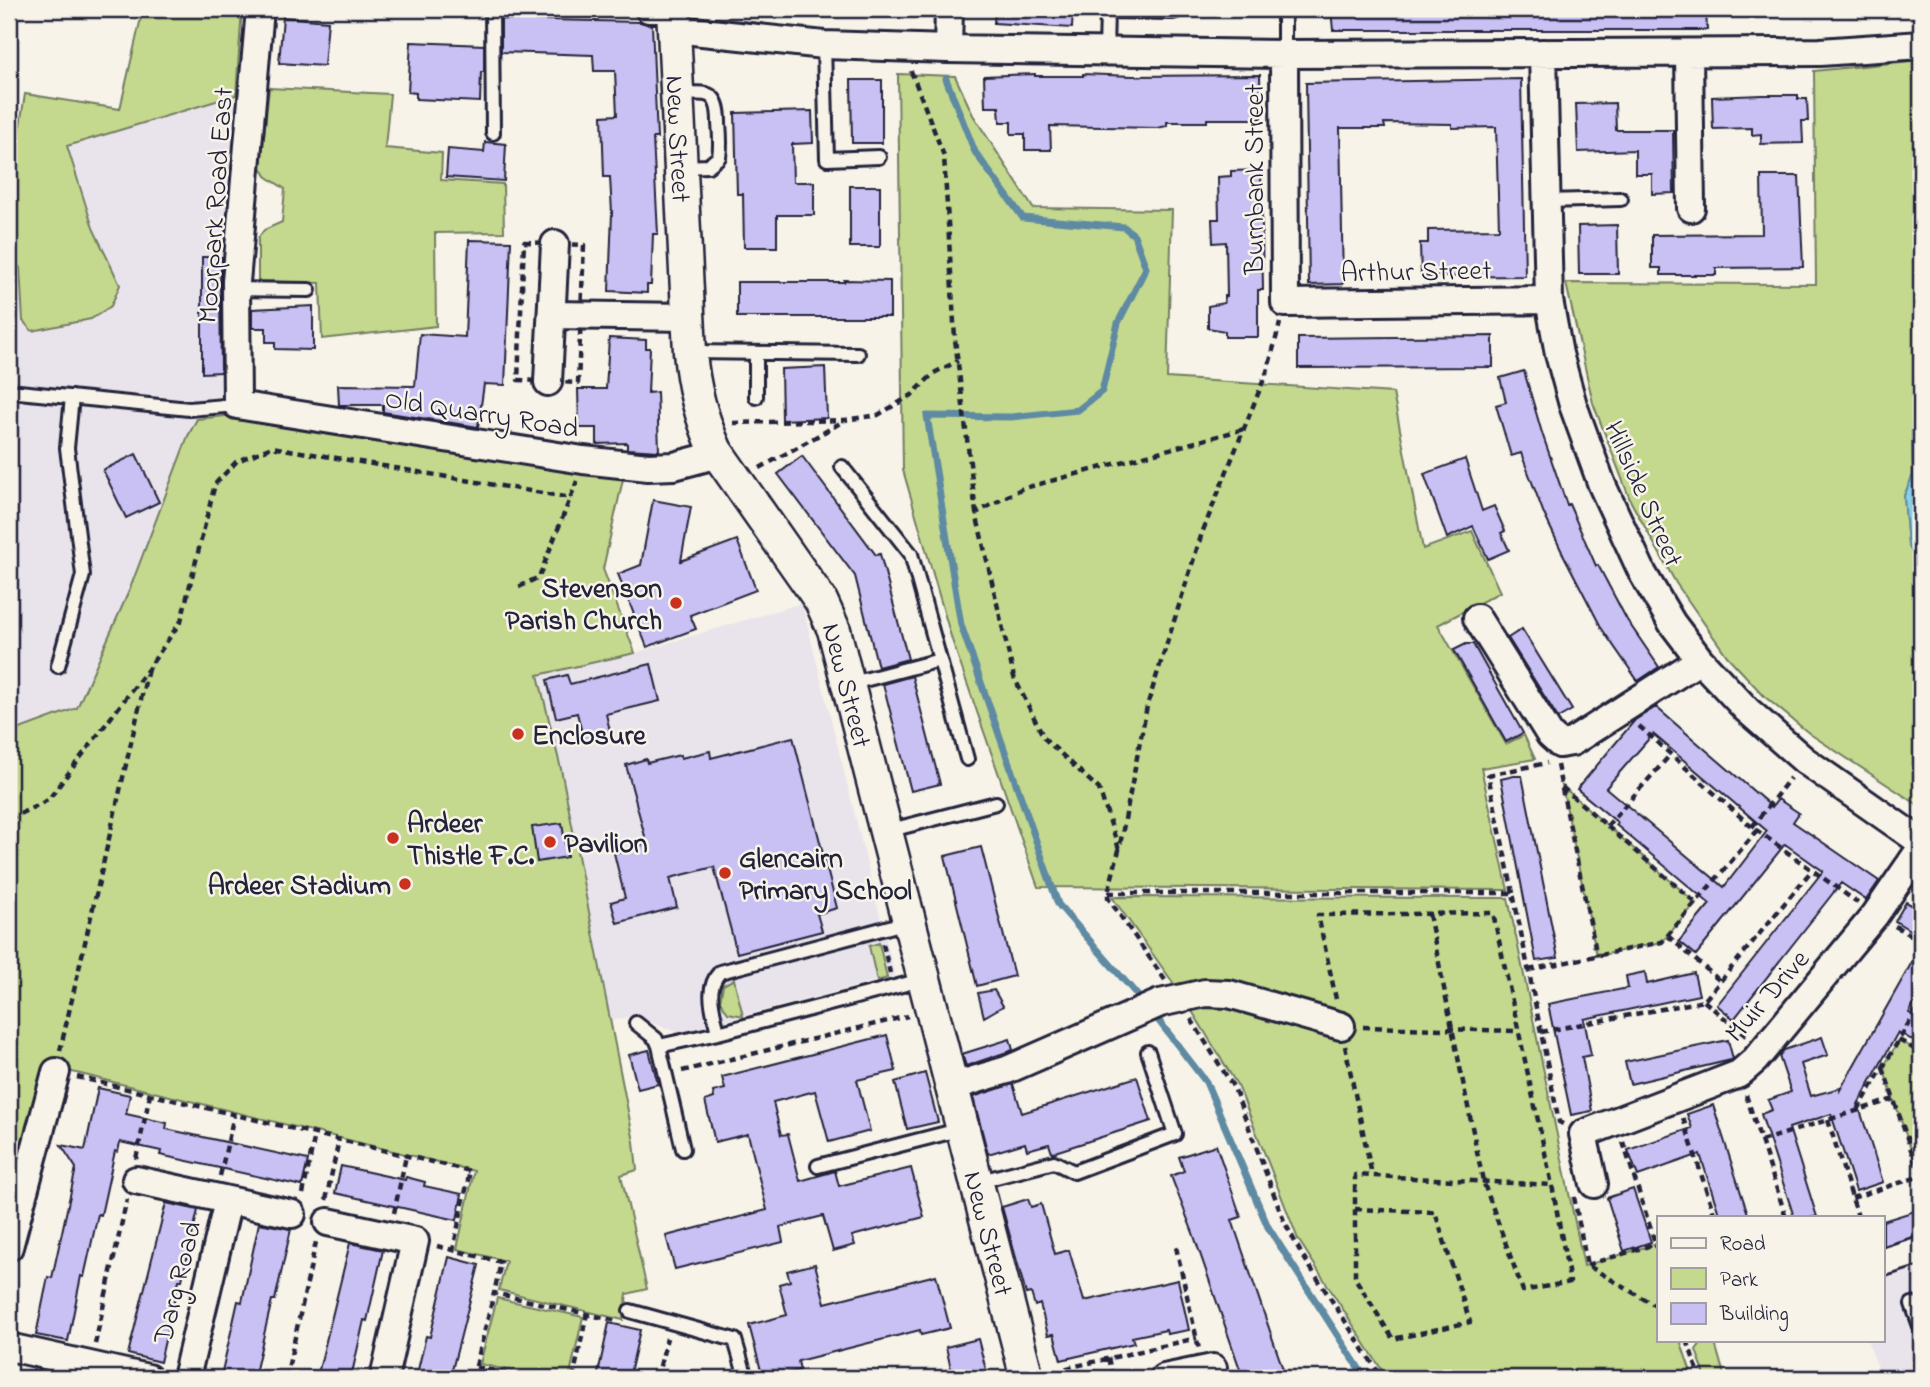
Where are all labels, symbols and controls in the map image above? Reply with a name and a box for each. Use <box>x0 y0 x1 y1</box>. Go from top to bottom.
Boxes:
street label: New Street <box>652 74 700 204</box>
street label: Burnbank Street <box>1236 84 1277 275</box>
street label: Moorpark Road East <box>189 86 246 325</box>
street label: Arthur Street <box>1340 252 1492 295</box>
street label: Old Quarry Road <box>382 380 582 451</box>
street label: Hillside Street <box>1591 415 1692 574</box>
place label: Stevenson Parish Church <box>505 570 662 643</box>
marker: Stevenson Parish Church <box>668 595 684 611</box>
street label: New Street <box>809 619 881 753</box>
place label: Enclosure <box>532 717 647 758</box>
marker: Enclosure <box>510 726 526 742</box>
place label: Ardeer Thistle F.C. <box>407 805 535 878</box>
place label: Pavilion <box>564 825 648 866</box>
marker: Ardeer Thistle F.C. <box>385 830 401 846</box>
marker: Pavilion <box>542 834 558 850</box>
place label: Glencairn Primary School <box>739 840 912 913</box>
marker: Glencairn Primary School <box>717 865 733 881</box>
place label: Ardeer Stadium <box>208 867 391 908</box>
marker: Ardeer Stadium <box>397 876 413 892</box>
street label: Muir Drive <box>1716 941 1821 1053</box>
street label: New Street <box>950 1167 1022 1301</box>
legend <box>1657 1216 1884 1342</box>
street label: Darg Road <box>144 1217 214 1349</box>
text: Road <box>1720 1230 1766 1260</box>
text: Park <box>1720 1266 1759 1296</box>
text: Building <box>1719 1300 1789 1332</box>

